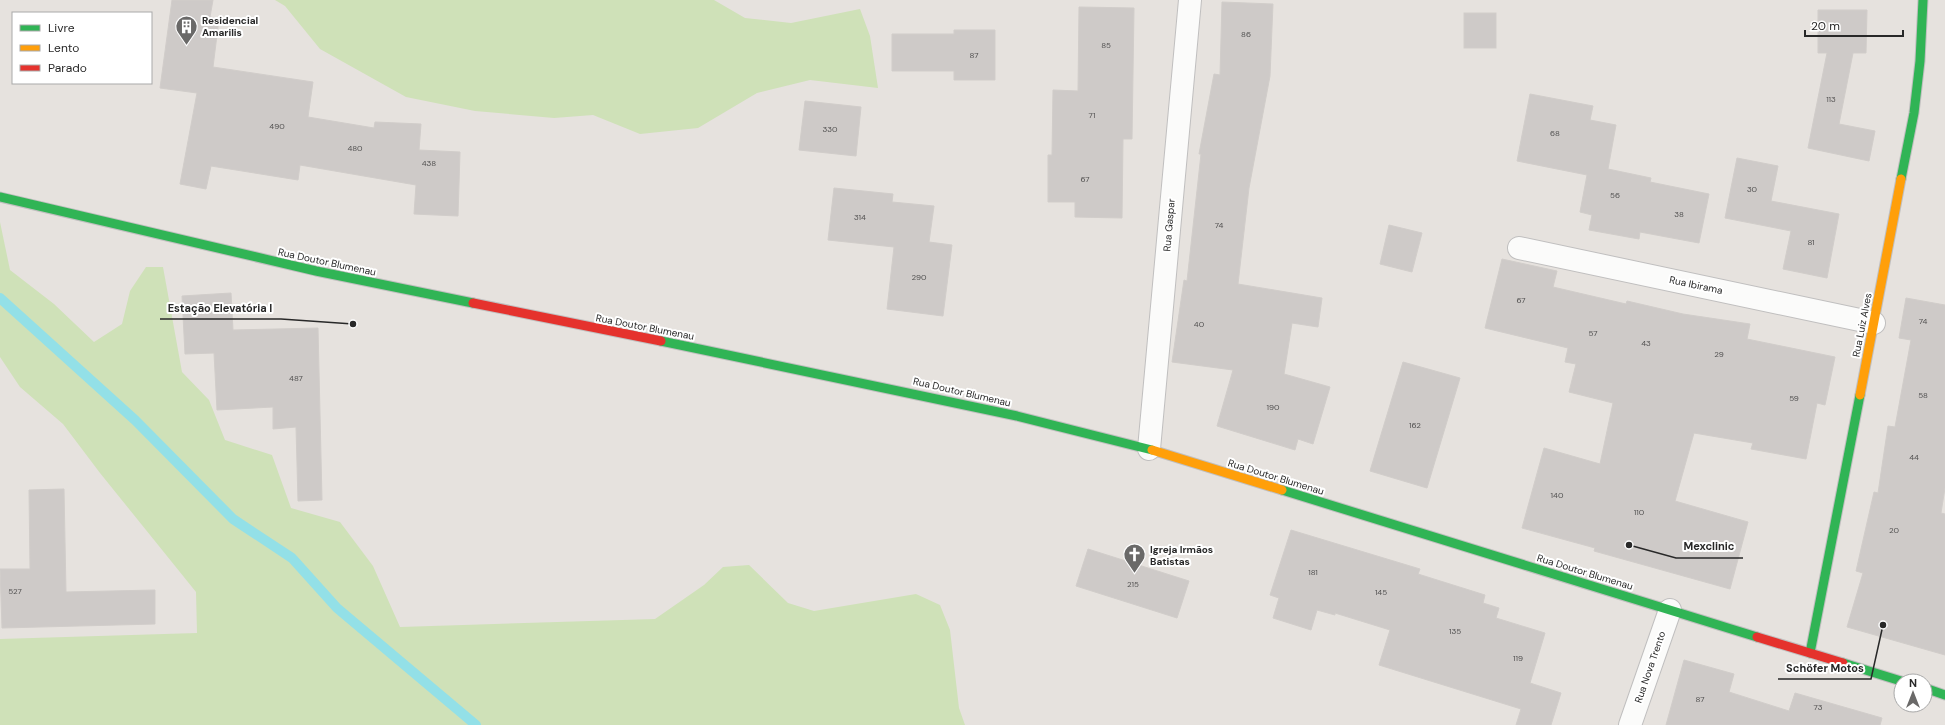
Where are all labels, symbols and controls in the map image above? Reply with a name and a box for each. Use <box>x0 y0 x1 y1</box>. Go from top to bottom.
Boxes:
legend <box>12 12 152 84</box>
scale bar <box>1805 12 1903 38</box>
building icon: Residencial Amarilis <box>173 13 199 46</box>
place label: Residencial Amarilis <box>202 14 258 39</box>
text: 20 m <box>1811 18 1840 34</box>
text: Livre <box>48 20 75 36</box>
house number: 86 <box>1241 29 1251 39</box>
text: Lento <box>48 40 79 56</box>
house number: 85 <box>1101 40 1111 50</box>
house number: 87 <box>970 50 978 60</box>
text: Parado <box>48 60 87 76</box>
house number: 113 <box>1826 94 1836 104</box>
house number: 71 <box>1089 110 1095 120</box>
house number: 490 <box>269 121 285 131</box>
house number: 330 <box>823 124 838 134</box>
house number: 68 <box>1550 128 1560 138</box>
house number: 480 <box>347 143 363 153</box>
house number: 438 <box>422 158 436 168</box>
house number: 67 <box>1080 174 1090 184</box>
house number: 30 <box>1747 184 1758 194</box>
house number: 56 <box>1610 190 1620 200</box>
street label: Rua Gaspar <box>1160 198 1178 252</box>
house number: 38 <box>1674 209 1684 219</box>
house number: 314 <box>854 212 866 222</box>
house number: 74 <box>1215 220 1223 230</box>
house number: 81 <box>1807 237 1815 247</box>
street label: Rua Doutor Blumenau <box>277 245 377 279</box>
house number: 290 <box>911 272 927 282</box>
street label: Rua Ibirama <box>1668 273 1724 297</box>
street label: Rua Luiz Alves <box>1849 292 1875 358</box>
house number: 67 <box>1516 295 1526 305</box>
callout: Estação Elevatória I <box>160 296 281 319</box>
text: Estação Elevatória I <box>168 301 272 315</box>
street label: Rua Doutor Blumenau <box>595 311 696 343</box>
house number: 74 <box>1919 316 1927 326</box>
house number: 40 <box>1194 319 1205 329</box>
house number: 57 <box>1588 328 1598 338</box>
house number: 43 <box>1641 338 1651 348</box>
house number: 29 <box>1714 349 1724 359</box>
house number: 487 <box>289 373 303 383</box>
street label: Rua Doutor Blumenau <box>912 374 1012 410</box>
house number: 58 <box>1918 390 1928 400</box>
house number: 59 <box>1789 393 1799 403</box>
house number: 190 <box>1267 402 1280 412</box>
house number: 162 <box>1409 420 1421 430</box>
house number: 44 <box>1909 452 1919 462</box>
street label: Rua Doutor Blumenau <box>1226 456 1326 498</box>
house number: 140 <box>1551 490 1564 500</box>
house number: 110 <box>1634 507 1645 517</box>
house number: 20 <box>1889 525 1900 535</box>
callout: Mexclinic <box>1676 535 1743 558</box>
text: Mexclinic <box>1683 539 1735 553</box>
church icon: Igreja Irmãos Batistas <box>1122 542 1148 575</box>
place label: Igreja Irmãos Batistas <box>1150 543 1213 568</box>
street label: Rua Doutor Blumenau <box>1535 551 1635 593</box>
house number: 181 <box>1308 567 1318 577</box>
house number: 215 <box>1127 579 1139 589</box>
house number: 527 <box>8 586 22 596</box>
house number: 145 <box>1375 587 1387 597</box>
house number: 135 <box>1449 626 1461 636</box>
street label: Rua Nova Trento <box>1632 629 1668 705</box>
house number: 119 <box>1513 653 1523 663</box>
callout: Schöfer Motos <box>1778 656 1871 679</box>
text: Schöfer Motos <box>1786 661 1864 675</box>
north arrow <box>1893 673 1933 713</box>
text: N <box>1909 676 1917 690</box>
house number: 87 <box>1696 694 1704 704</box>
house number: 73 <box>1814 702 1823 712</box>

